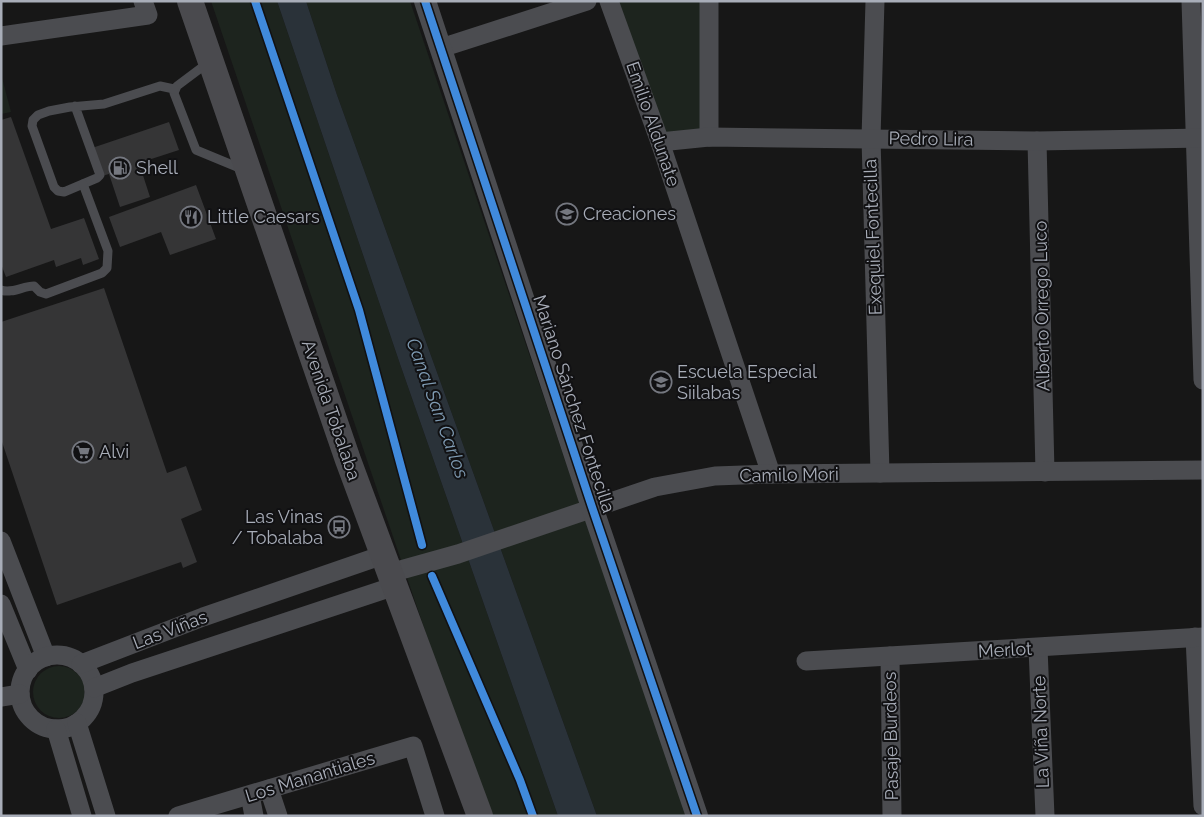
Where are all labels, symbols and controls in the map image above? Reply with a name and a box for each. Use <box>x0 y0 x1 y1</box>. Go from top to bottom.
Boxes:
street label: Emilio Aldunate <box>622 59 685 189</box>
street label: Pedro Lira <box>889 127 973 150</box>
fuel station icon: Shell <box>108 156 132 180</box>
place label: Shell <box>136 157 178 178</box>
street label: Exequiel Fontecilla <box>859 159 886 316</box>
school or university icon: Creaciones <box>555 202 579 226</box>
place label: Creaciones <box>583 203 676 224</box>
restaurant icon: Little Caesars <box>179 205 203 229</box>
place label: Little Caesars <box>207 206 320 227</box>
street label: Alberto Orrego Luco <box>1030 220 1053 392</box>
street label: Mariano Sánchez Fontecilla <box>529 292 620 515</box>
water label: Canal San Carlos <box>402 335 474 481</box>
street label: Avenida Tobalaba <box>298 337 365 483</box>
place label: Escuela Especial Siilabas <box>677 361 817 403</box>
school or university icon: Escuela Especial Siilabas <box>649 370 673 394</box>
supermarket icon: Alvi <box>71 440 95 464</box>
place label: Alvi <box>99 441 129 462</box>
street label: Camilo Mori <box>739 463 839 486</box>
place label: Las Vinas / Tobalaba <box>232 506 323 548</box>
bus stop icon: Las Vinas / Tobalaba <box>327 515 351 539</box>
street label: Las Viñas <box>130 606 210 653</box>
street label: Merlot <box>977 638 1032 661</box>
street label: Pasaje Burdeos <box>879 671 902 800</box>
street label: La Viña Norte <box>1028 675 1053 789</box>
street label: Los Manantiales <box>243 747 377 806</box>

